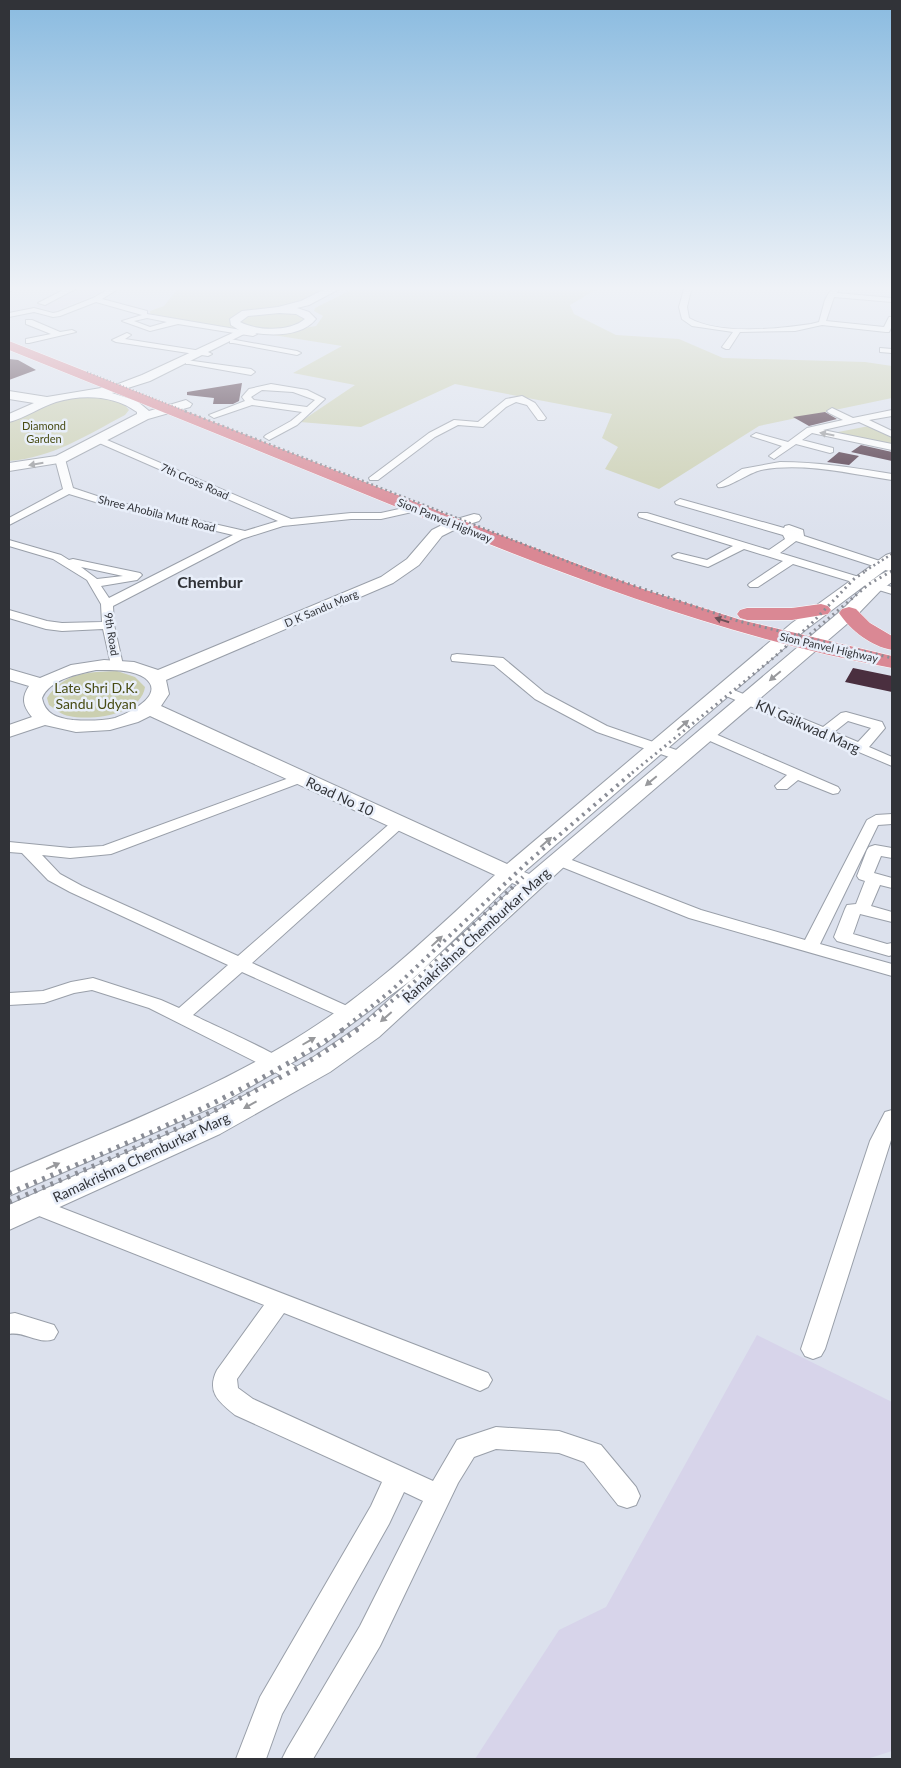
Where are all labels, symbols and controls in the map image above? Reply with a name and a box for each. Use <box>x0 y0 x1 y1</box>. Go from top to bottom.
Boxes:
park label: Diamond Garden <box>22 419 66 445</box>
one-way arrow <box>819 429 835 437</box>
one-way arrow <box>28 460 44 468</box>
street label: 7th Cross Road <box>159 460 231 502</box>
street label: Shree Ahobila Mutt Road <box>97 492 217 534</box>
street label: Sion Panvel Highway <box>396 495 494 545</box>
district label: Chembur <box>177 572 243 591</box>
street label: D K Sandu Marg <box>282 586 360 629</box>
street label: 9th Road <box>102 611 122 657</box>
one-way arrow <box>714 616 729 624</box>
street label: Sion Panvel Highway <box>778 629 880 665</box>
one-way arrow <box>769 670 782 681</box>
park label: Late Shri D.K. Sandu Udyan <box>54 679 138 712</box>
street label: KN Gaikwad Marg <box>753 695 863 757</box>
one-way arrow <box>676 720 689 731</box>
street label: Road No 10 <box>303 773 377 819</box>
one-way arrow <box>646 775 658 787</box>
one-way arrow <box>540 837 553 848</box>
street label: Ramakrishna Chemburkar Marg <box>399 864 553 1006</box>
one-way arrow <box>431 935 443 947</box>
one-way arrow <box>380 1011 393 1022</box>
one-way arrow <box>303 1037 316 1046</box>
one-way arrow <box>243 1100 257 1109</box>
street label: Ramakrishna Chemburkar Marg <box>50 1108 232 1206</box>
one-way arrow <box>46 1161 60 1169</box>

